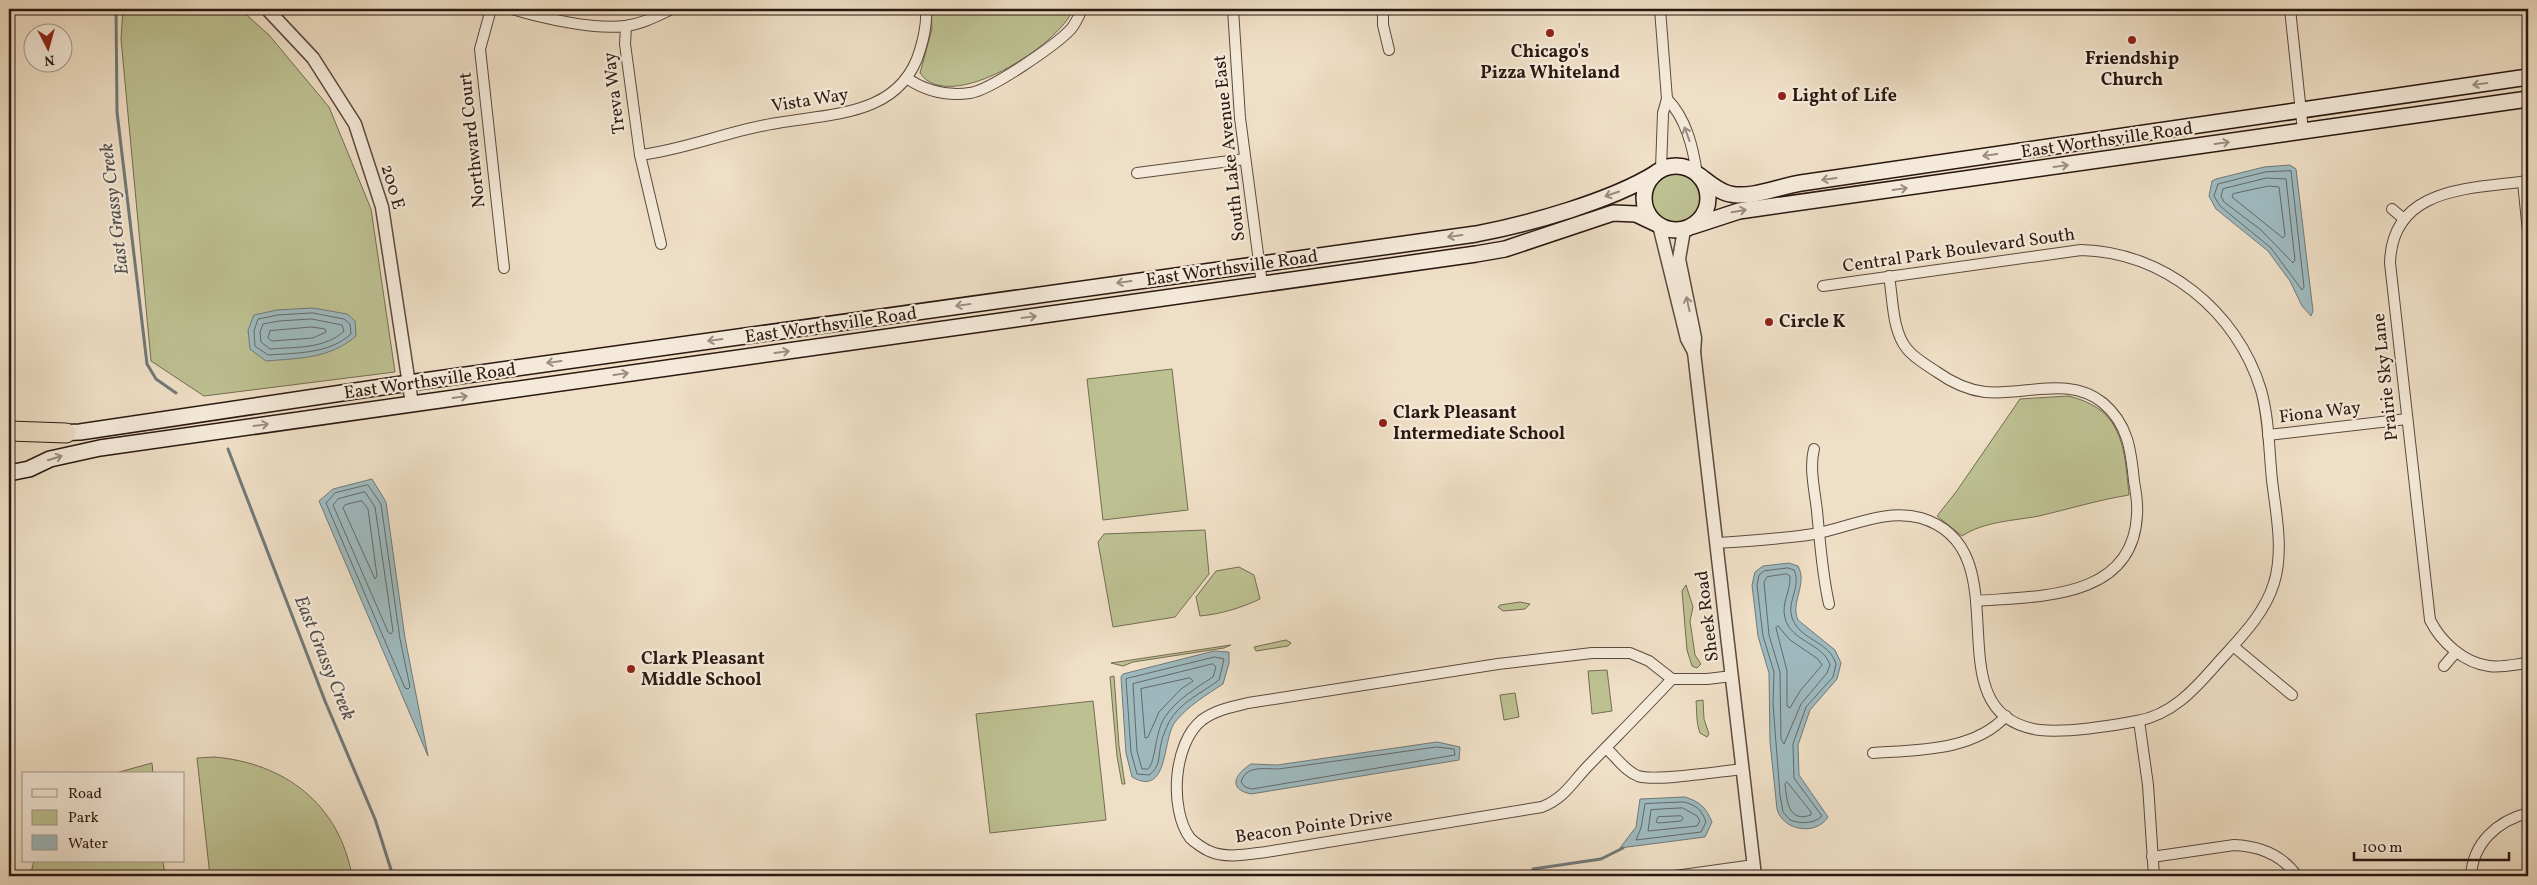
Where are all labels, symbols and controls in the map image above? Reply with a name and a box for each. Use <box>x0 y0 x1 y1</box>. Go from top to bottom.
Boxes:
north arrow <box>22 22 72 72</box>
marker: Chicago's Pizza Whiteland <box>1544 27 1556 39</box>
marker: Friendship Church <box>2126 34 2138 46</box>
place label: Chicago's Pizza Whiteland <box>1480 40 1620 86</box>
place label: Friendship Church <box>2085 47 2179 93</box>
text: N <box>43 49 55 69</box>
street label: Treva Way <box>598 50 632 135</box>
street label: South Lake Avenue East <box>1208 54 1252 242</box>
street label: Northward Court <box>453 71 493 209</box>
one-way arrow <box>2472 79 2488 89</box>
street label: Vista Way <box>770 83 851 119</box>
place label: Light of Life <box>1792 84 1897 109</box>
marker: Light of Life <box>1776 90 1788 102</box>
street label: East Worthsville Road <box>2019 117 2195 165</box>
one-way arrow <box>1682 127 1691 142</box>
one-way arrow <box>2213 138 2229 148</box>
water label: East Grassy Creek <box>94 141 136 276</box>
one-way arrow <box>1982 150 1998 160</box>
street label: 200 E <box>374 161 410 213</box>
one-way arrow <box>2053 161 2069 171</box>
one-way arrow <box>1822 174 1838 184</box>
one-way arrow <box>1892 183 1908 193</box>
one-way arrow <box>1605 190 1620 199</box>
one-way arrow <box>1731 205 1747 215</box>
street label: Central Park Boulevard South <box>1841 222 2077 280</box>
one-way arrow <box>1448 231 1464 241</box>
street label: East Worthsville Road <box>1144 245 1320 293</box>
one-way arrow <box>1116 277 1132 287</box>
one-way arrow <box>1683 297 1692 313</box>
one-way arrow <box>955 300 971 310</box>
street label: East Worthsville Road <box>743 302 919 350</box>
place label: Circle K <box>1779 310 1846 335</box>
one-way arrow <box>1021 311 1037 321</box>
street label: Prairie Sky Lane <box>2367 312 2405 442</box>
marker: Circle K <box>1763 316 1775 328</box>
one-way arrow <box>707 335 723 345</box>
one-way arrow <box>773 346 789 356</box>
one-way arrow <box>547 357 563 367</box>
street label: East Worthsville Road <box>342 358 518 406</box>
one-way arrow <box>612 369 628 379</box>
one-way arrow <box>451 392 467 402</box>
street label: Fiona Way <box>2278 396 2363 430</box>
place label: Clark Pleasant Intermediate School <box>1393 401 1565 447</box>
marker: Clark Pleasant Intermediate School <box>1377 417 1389 429</box>
one-way arrow <box>252 420 268 430</box>
one-way arrow <box>47 453 63 463</box>
street label: Sheek Road <box>1690 569 1726 663</box>
water label: East Grassy Creek <box>287 592 361 725</box>
place label: Clark Pleasant Middle School <box>641 647 765 693</box>
marker: Clark Pleasant Middle School <box>625 663 637 675</box>
legend <box>22 772 185 862</box>
text: Road <box>68 784 102 805</box>
street label: Beacon Pointe Drive <box>1234 804 1394 850</box>
text: Park <box>68 808 99 829</box>
scale bar <box>2354 830 2510 862</box>
text: Water <box>68 834 108 855</box>
text: 100 m <box>2362 838 2402 859</box>

